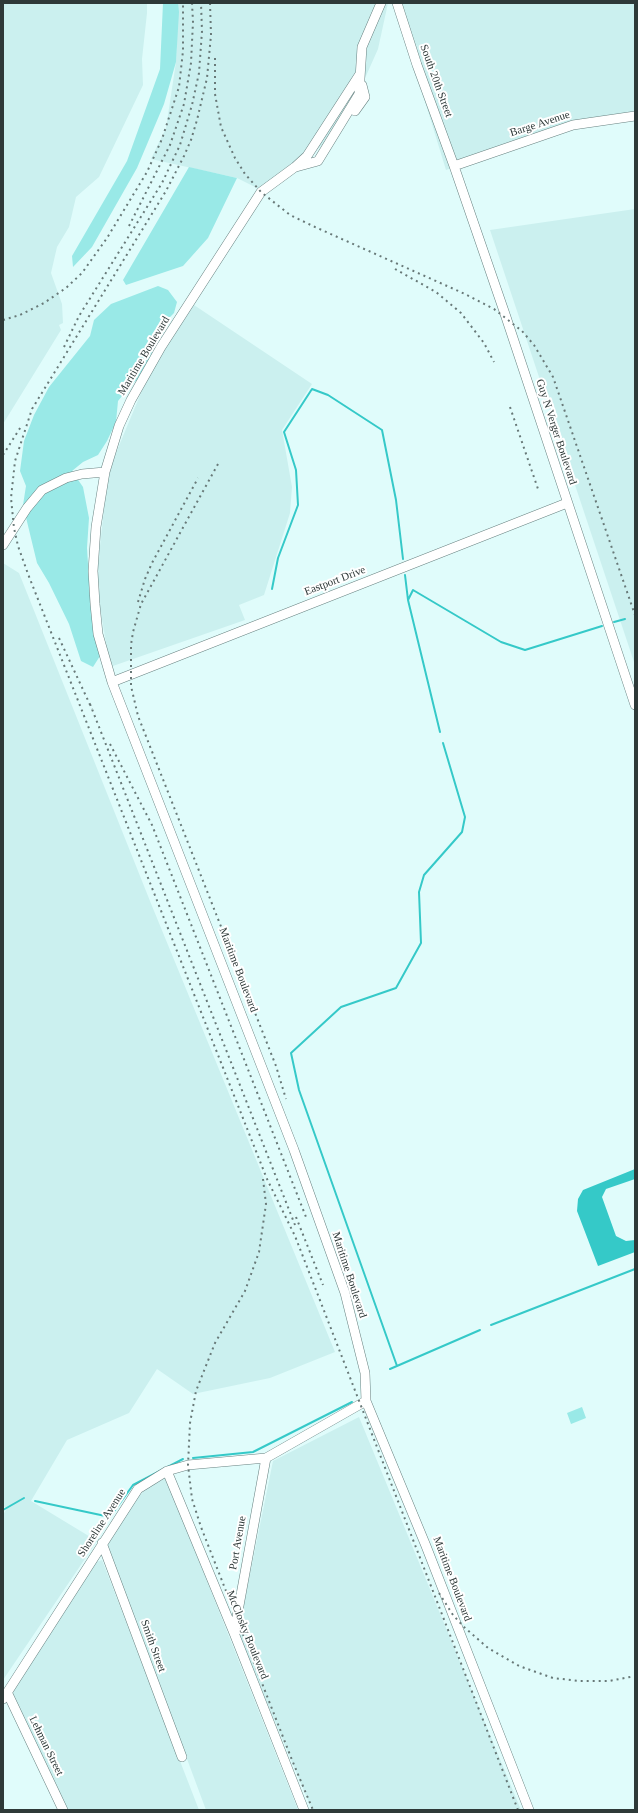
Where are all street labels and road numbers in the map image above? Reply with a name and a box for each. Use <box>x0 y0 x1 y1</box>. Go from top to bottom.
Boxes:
street label: South 20th Street <box>417 43 455 119</box>
street label: Barge Avenue <box>508 108 572 140</box>
street label: Maritime Boulevard <box>115 314 173 398</box>
street label: Guy N Verger Boulevard <box>533 378 579 486</box>
street label: Eastport Drive <box>303 563 367 599</box>
street label: Maritime Boulevard <box>216 926 260 1014</box>
street label: Maritime Boulevard <box>329 1230 369 1320</box>
street label: Shoreline Avenue <box>75 1487 129 1559</box>
street label: Port Avenue <box>227 1515 249 1571</box>
street label: Maritime Boulevard <box>430 1535 474 1623</box>
street label: McClosky Boulevard <box>223 1589 271 1681</box>
street label: Smith Street <box>137 1618 169 1674</box>
street label: Lehman Street <box>26 1714 66 1778</box>

